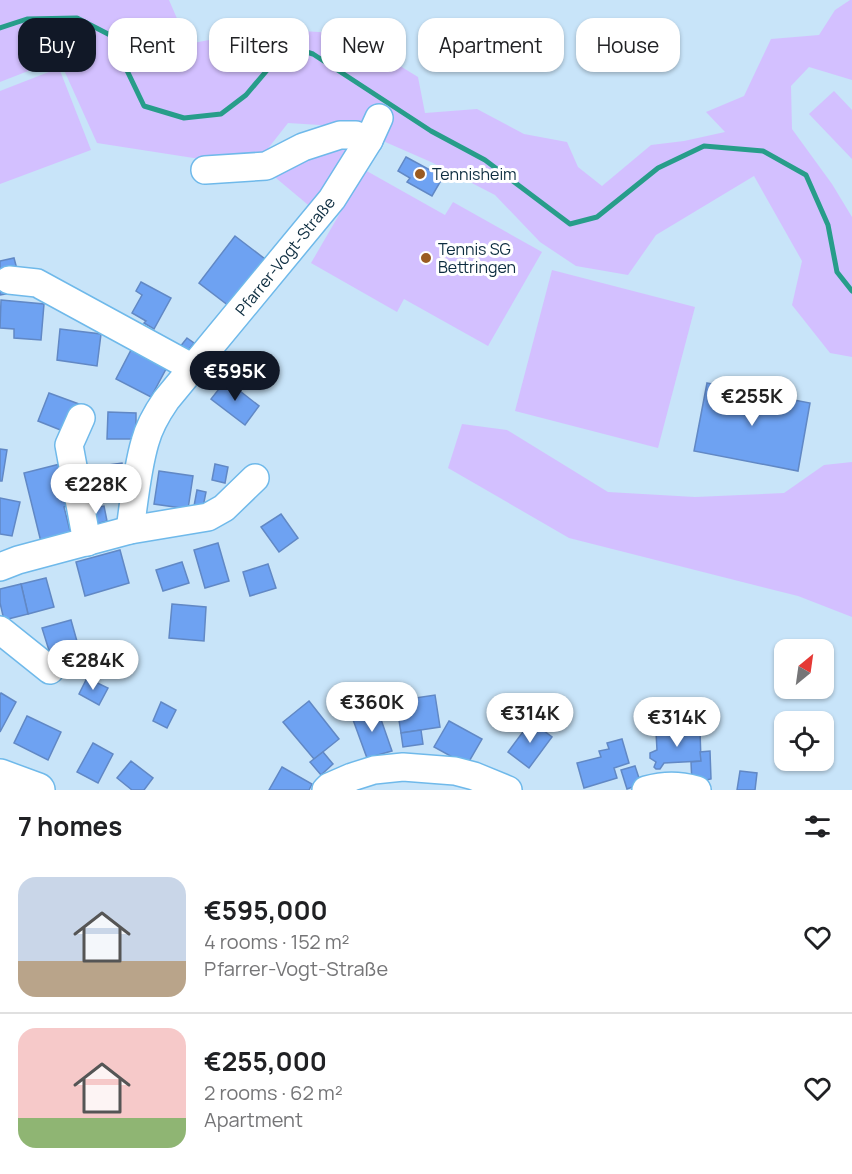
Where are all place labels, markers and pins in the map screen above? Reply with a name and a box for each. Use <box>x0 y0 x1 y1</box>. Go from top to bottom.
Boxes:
place label: Tennisheim <box>432 163 517 185</box>
marker: Tennisheim <box>413 167 427 181</box>
place label: Tennis SG Bettringen <box>438 238 516 278</box>
marker: Tennis SG Bettringen <box>419 251 433 265</box>
pin: €595K <box>193 351 277 402</box>
pin: €255K <box>710 376 794 427</box>
pin: €228K <box>54 464 138 515</box>
pin: €284K <box>51 640 135 691</box>
pin: €360K <box>330 682 414 733</box>
pin: €314K <box>488 693 572 744</box>
pin: €314K <box>635 697 719 748</box>

